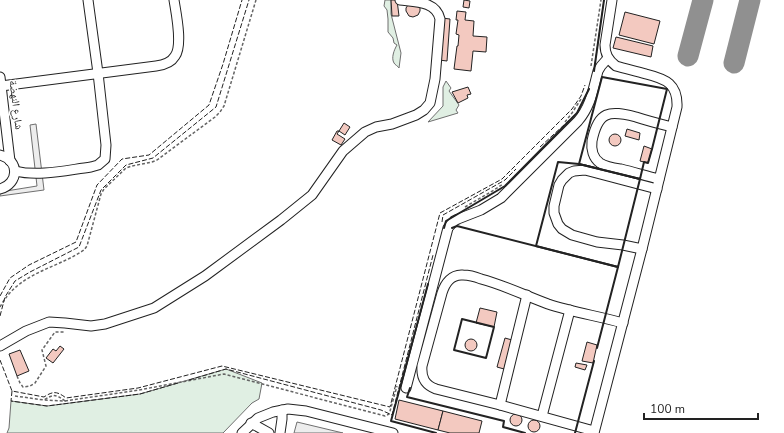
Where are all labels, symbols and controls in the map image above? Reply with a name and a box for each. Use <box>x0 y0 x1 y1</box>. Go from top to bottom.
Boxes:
street label: شارع النهضة <box>6 79 26 131</box>
scale bar <box>644 395 758 421</box>
text: 100 m <box>650 401 685 417</box>

